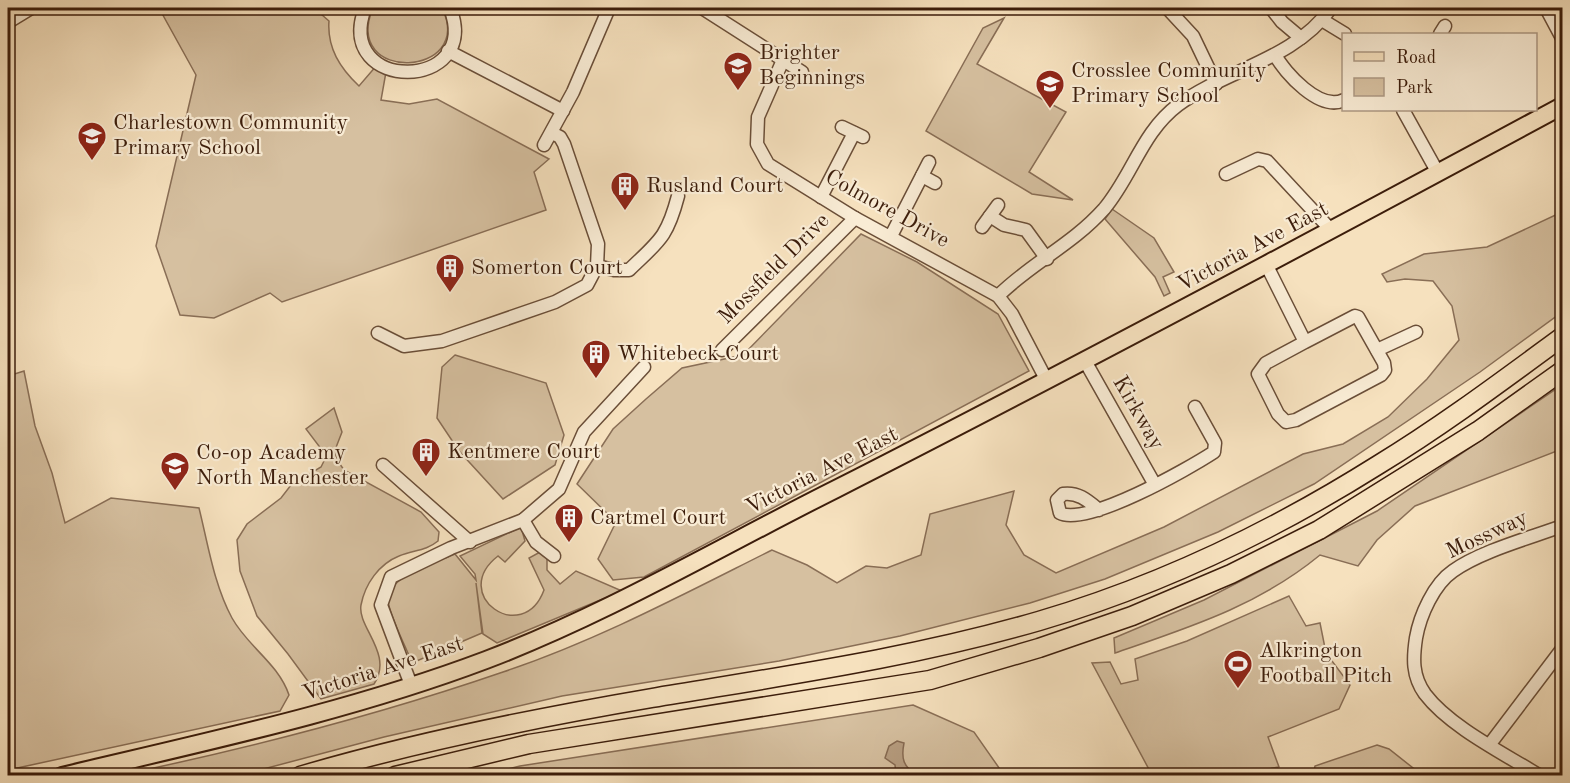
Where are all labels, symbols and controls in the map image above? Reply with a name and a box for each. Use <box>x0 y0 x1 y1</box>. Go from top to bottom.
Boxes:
legend <box>1342 33 1537 111</box>
place label: Brighter Beginnings <box>759 42 865 89</box>
text: Road <box>1396 49 1436 67</box>
school or university icon: Brighter Beginnings <box>722 50 754 92</box>
place label: Crosslee Community Primary School <box>1071 60 1267 107</box>
school or university icon: Crosslee Community Primary School <box>1034 68 1066 110</box>
text: Park <box>1396 79 1433 97</box>
place label: Charlestown Community Primary School <box>113 112 348 159</box>
school or university icon: Charlestown Community Primary School <box>76 120 108 162</box>
street label: Colmore Drive <box>821 166 953 252</box>
building icon: Rusland Court <box>609 170 641 212</box>
place label: Rusland Court <box>646 175 784 197</box>
street label: Victoria Ave East <box>1174 198 1332 296</box>
street label: Mossfield Drive <box>714 209 834 329</box>
building icon: Somerton Court <box>434 252 466 294</box>
place label: Somerton Court <box>471 257 623 279</box>
building icon: Whitebeck Court <box>580 338 612 380</box>
place label: Whitebeck Court <box>617 343 779 365</box>
street label: Kirkway <box>1108 372 1168 454</box>
street label: Victoria Ave East <box>742 423 902 519</box>
building icon: Kentmere Court <box>410 436 442 478</box>
place label: Kentmere Court <box>447 441 600 463</box>
place label: Co-op Academy North Manchester <box>196 442 368 489</box>
school or university icon: Co-op Academy North Manchester <box>159 450 191 492</box>
building icon: Cartmel Court <box>553 502 585 544</box>
place label: Cartmel Court <box>590 507 726 529</box>
street label: Mossway <box>1443 507 1531 563</box>
street label: Victoria Ave East <box>300 633 466 705</box>
place label: Alkrington Football Pitch <box>1259 640 1392 687</box>
sports icon: Alkrington Football Pitch <box>1222 648 1254 690</box>

